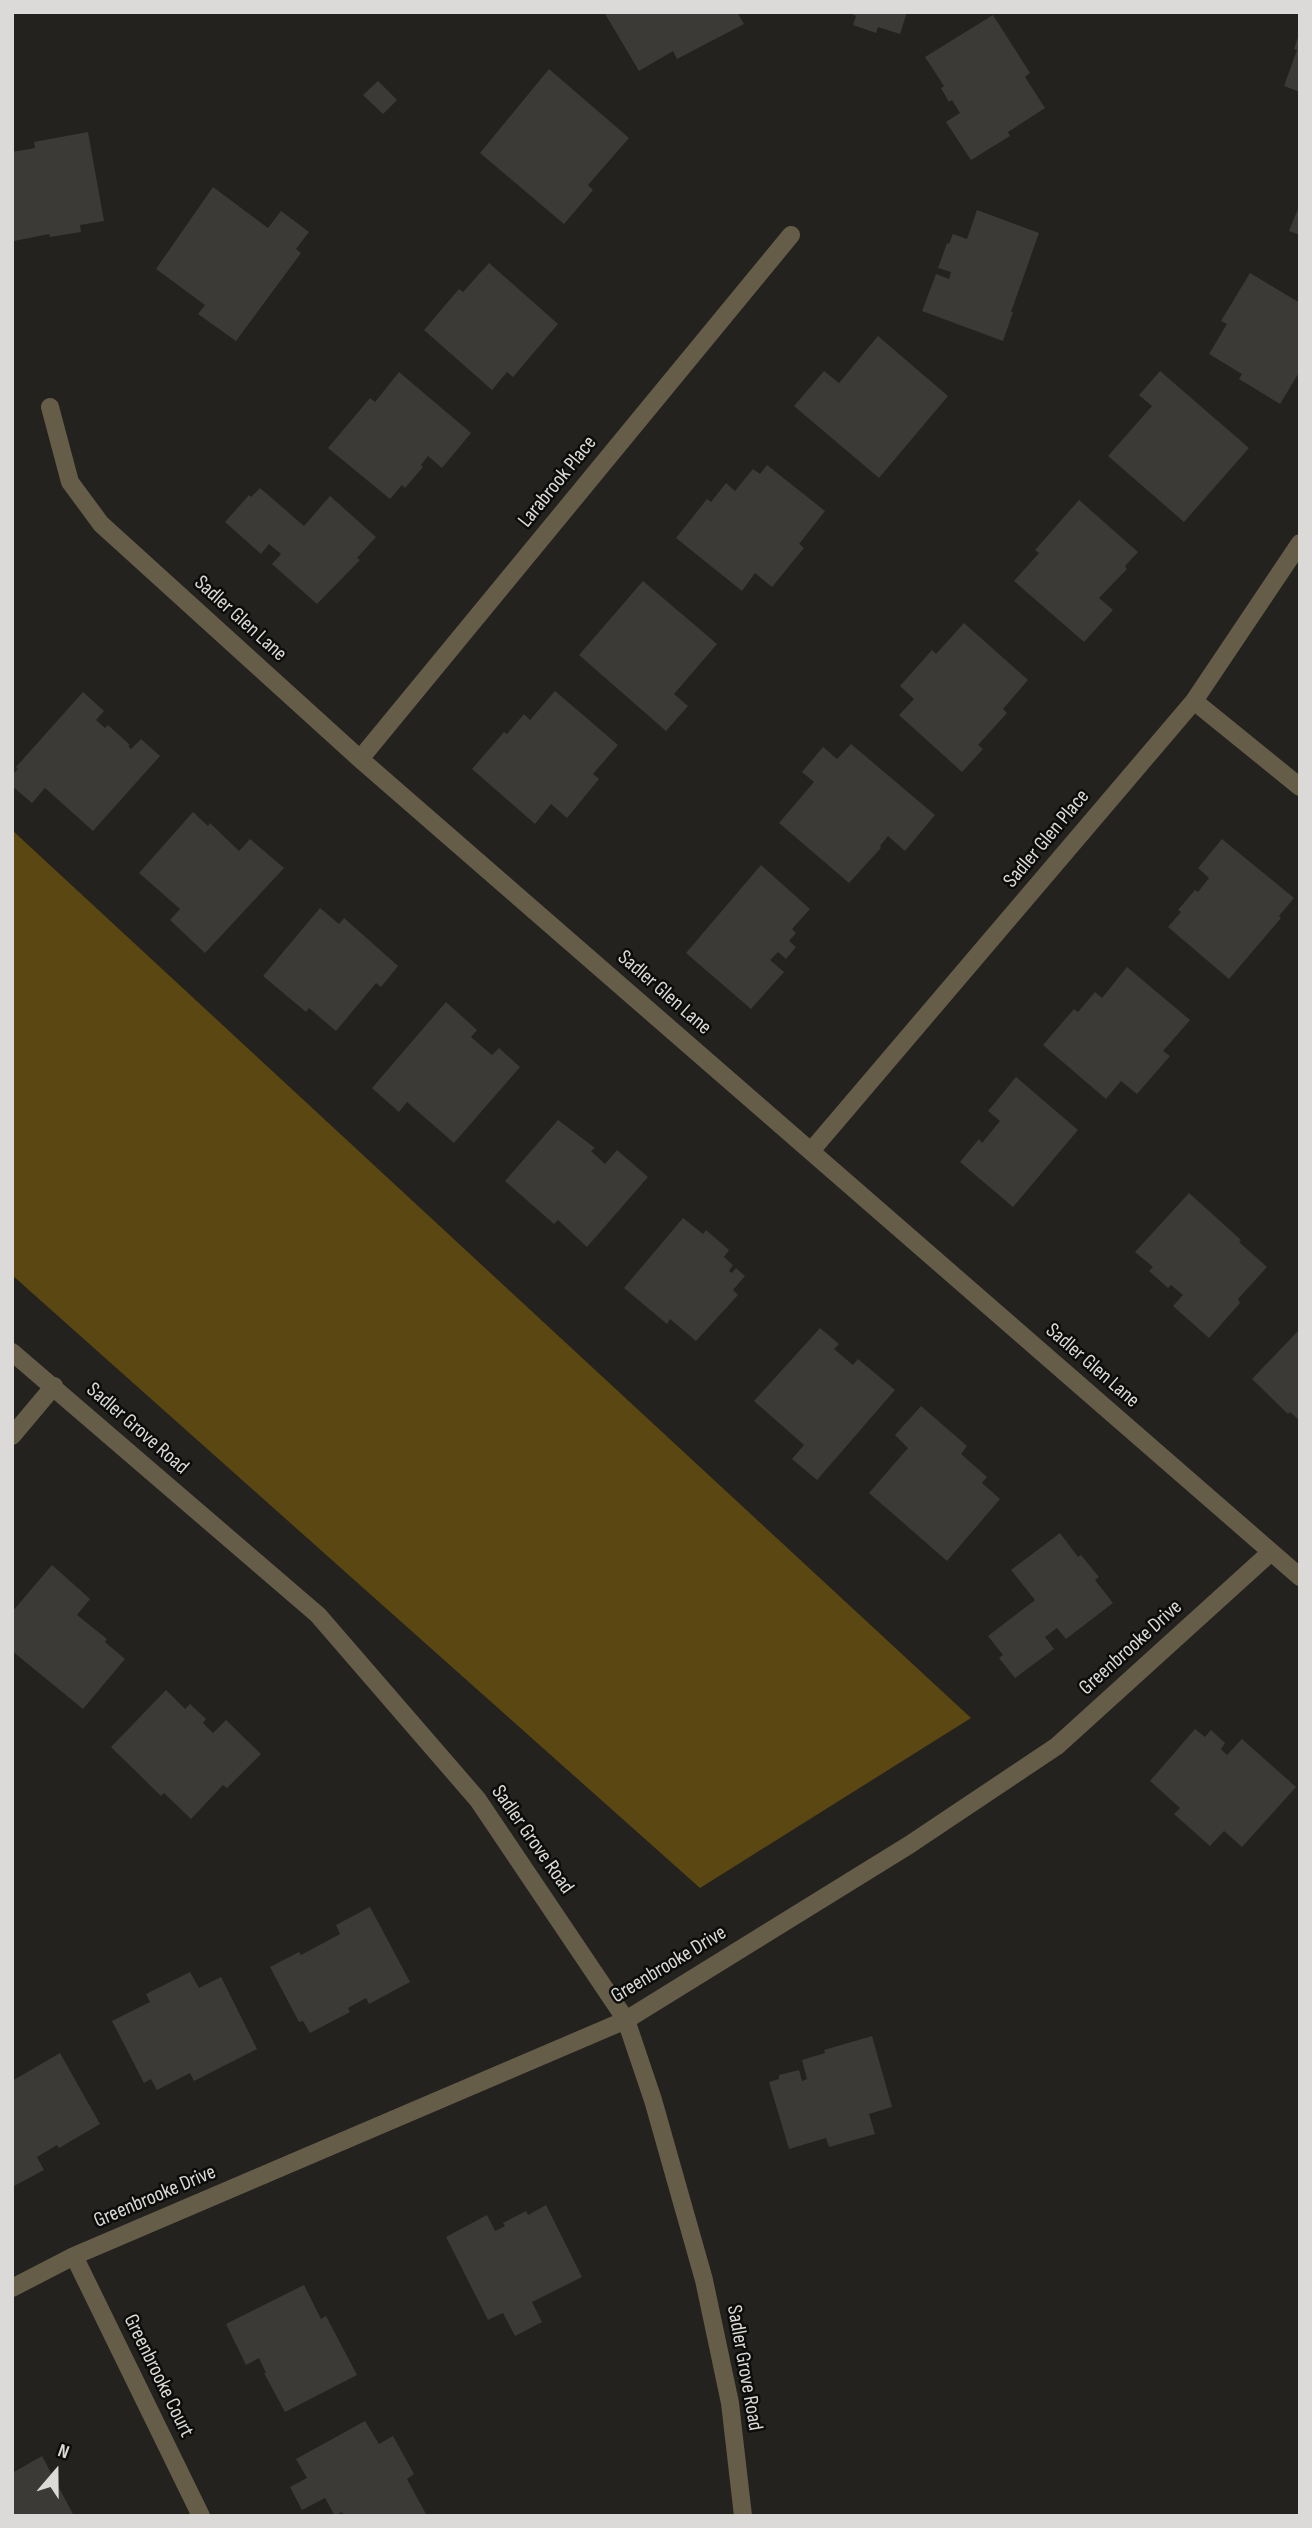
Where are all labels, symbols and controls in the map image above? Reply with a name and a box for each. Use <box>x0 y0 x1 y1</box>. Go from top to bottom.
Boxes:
street label: Larabrook Place <box>513 431 603 533</box>
street label: Sadler Glen Lane <box>188 571 292 667</box>
street label: Sadler Glen Place <box>999 785 1095 893</box>
street label: Sadler Glen Lane <box>612 945 716 1041</box>
street label: Sadler Glen Lane <box>1040 1318 1144 1414</box>
street label: Sadler Grove Road <box>81 1378 193 1480</box>
street label: Greenbrooke Drive <box>1074 1595 1188 1701</box>
street label: Sadler Grove Road <box>485 1781 579 1899</box>
street label: Greenbrooke Drive <box>607 1921 731 2009</box>
street label: Greenbrooke Drive <box>90 2160 220 2234</box>
street label: Sadler Grove Road <box>721 2303 767 2433</box>
street label: Greenbrooke Court <box>117 2310 199 2442</box>
north arrow <box>21 2437 91 2507</box>
text: N <box>55 2439 72 2464</box>

